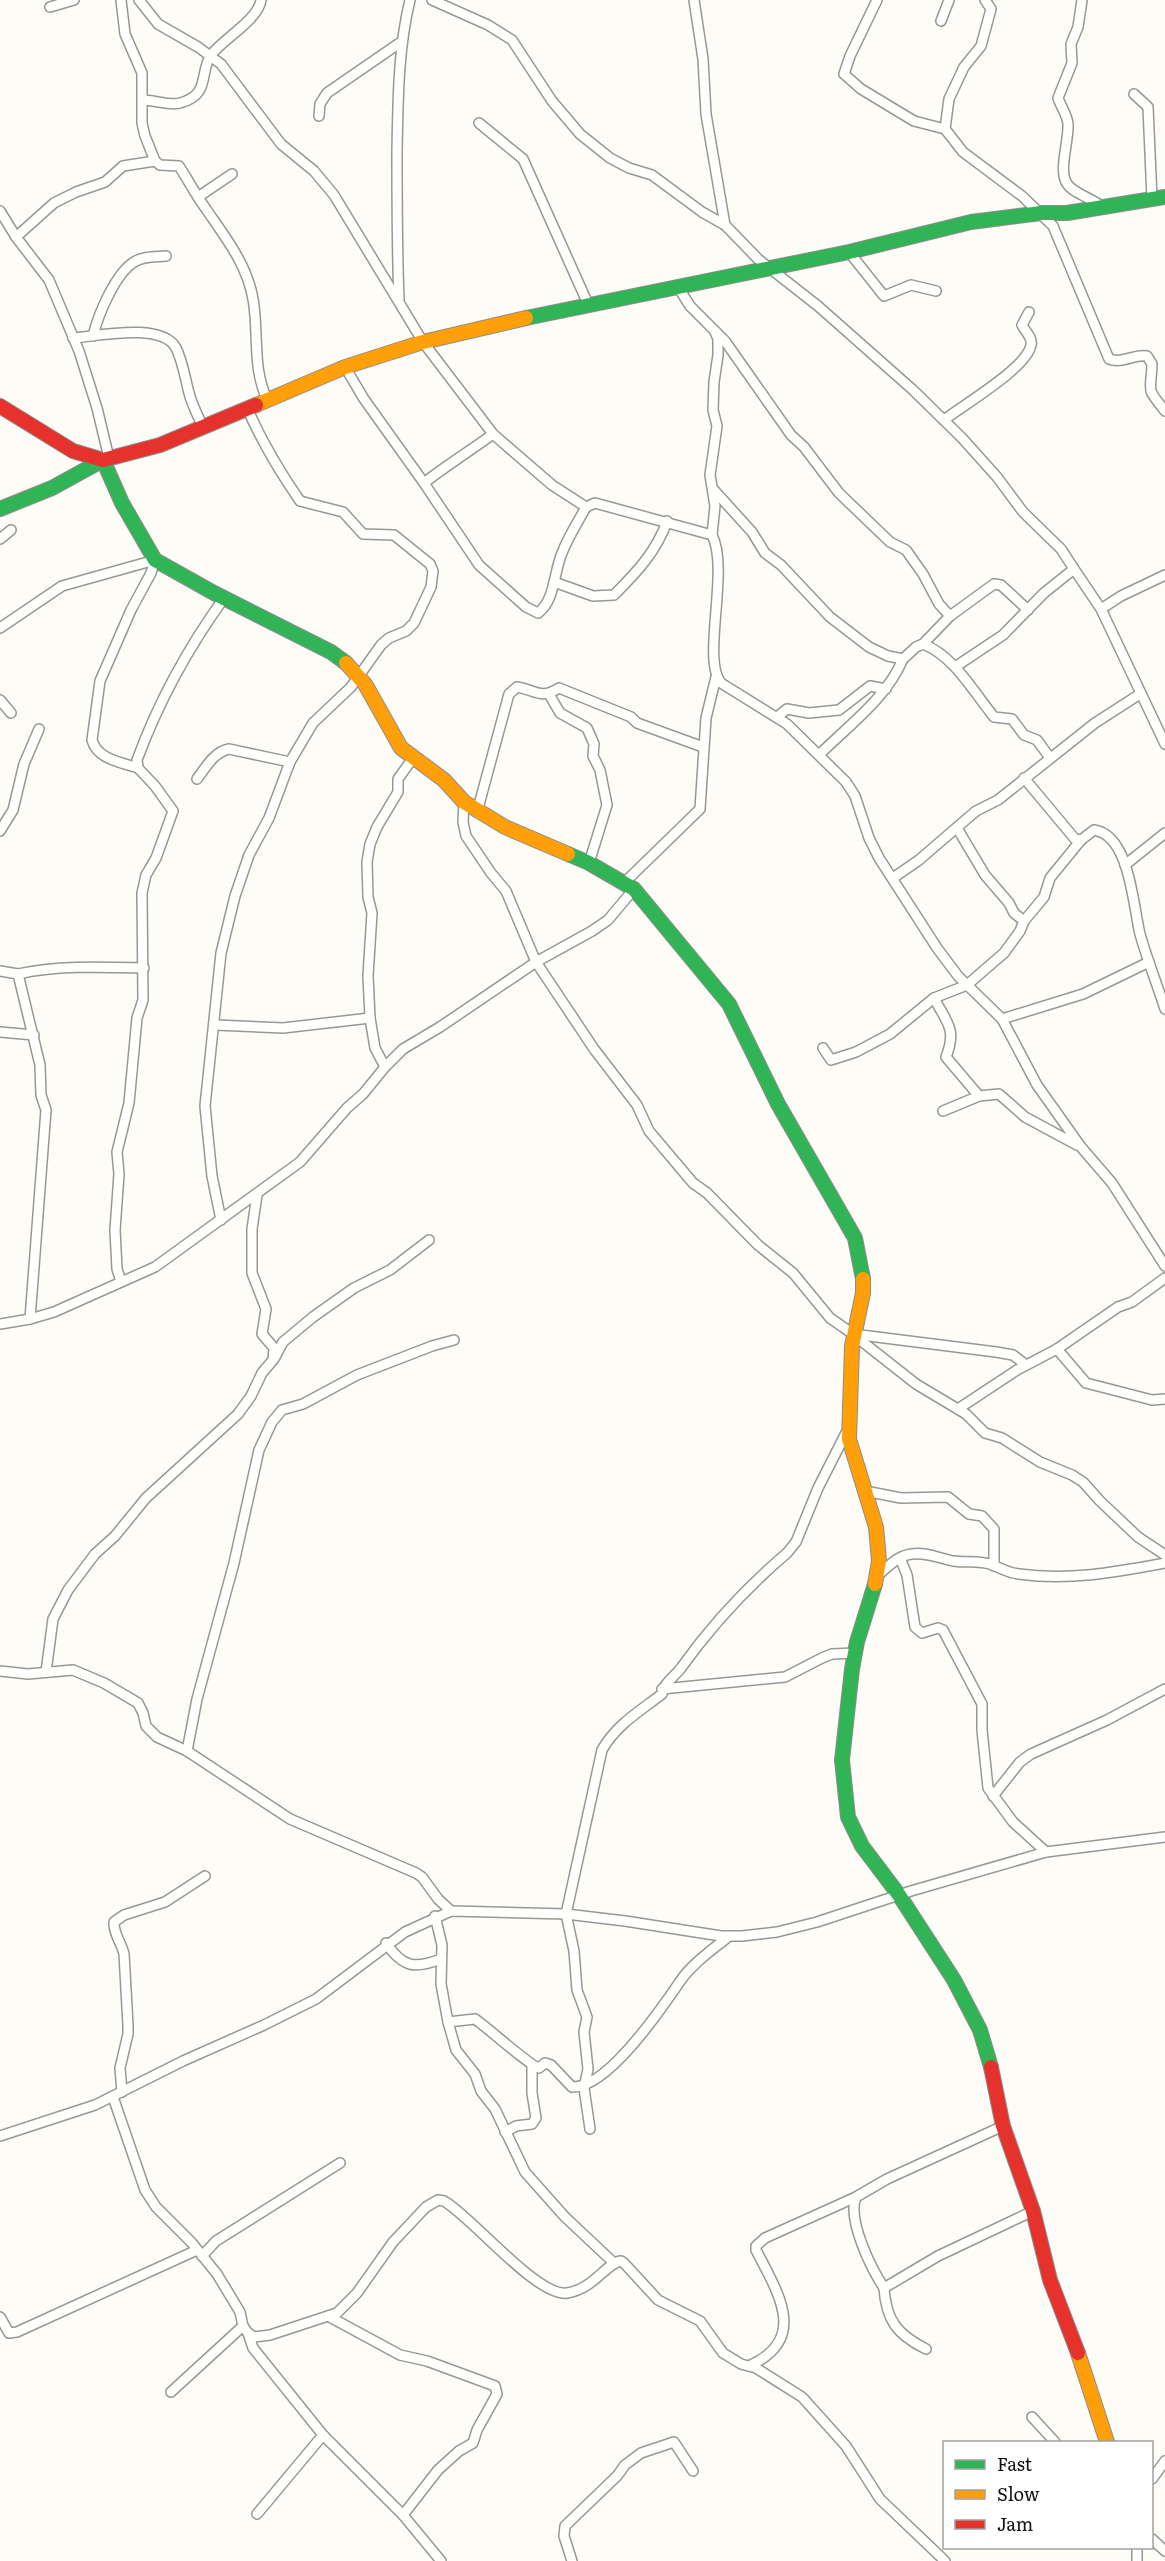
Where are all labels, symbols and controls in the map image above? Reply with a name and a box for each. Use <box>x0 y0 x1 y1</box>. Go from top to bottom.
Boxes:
legend <box>943 2441 1153 2549</box>
text: Fast <box>997 2450 1033 2477</box>
text: Slow <box>997 2480 1040 2507</box>
text: Jam <box>997 2510 1033 2537</box>

